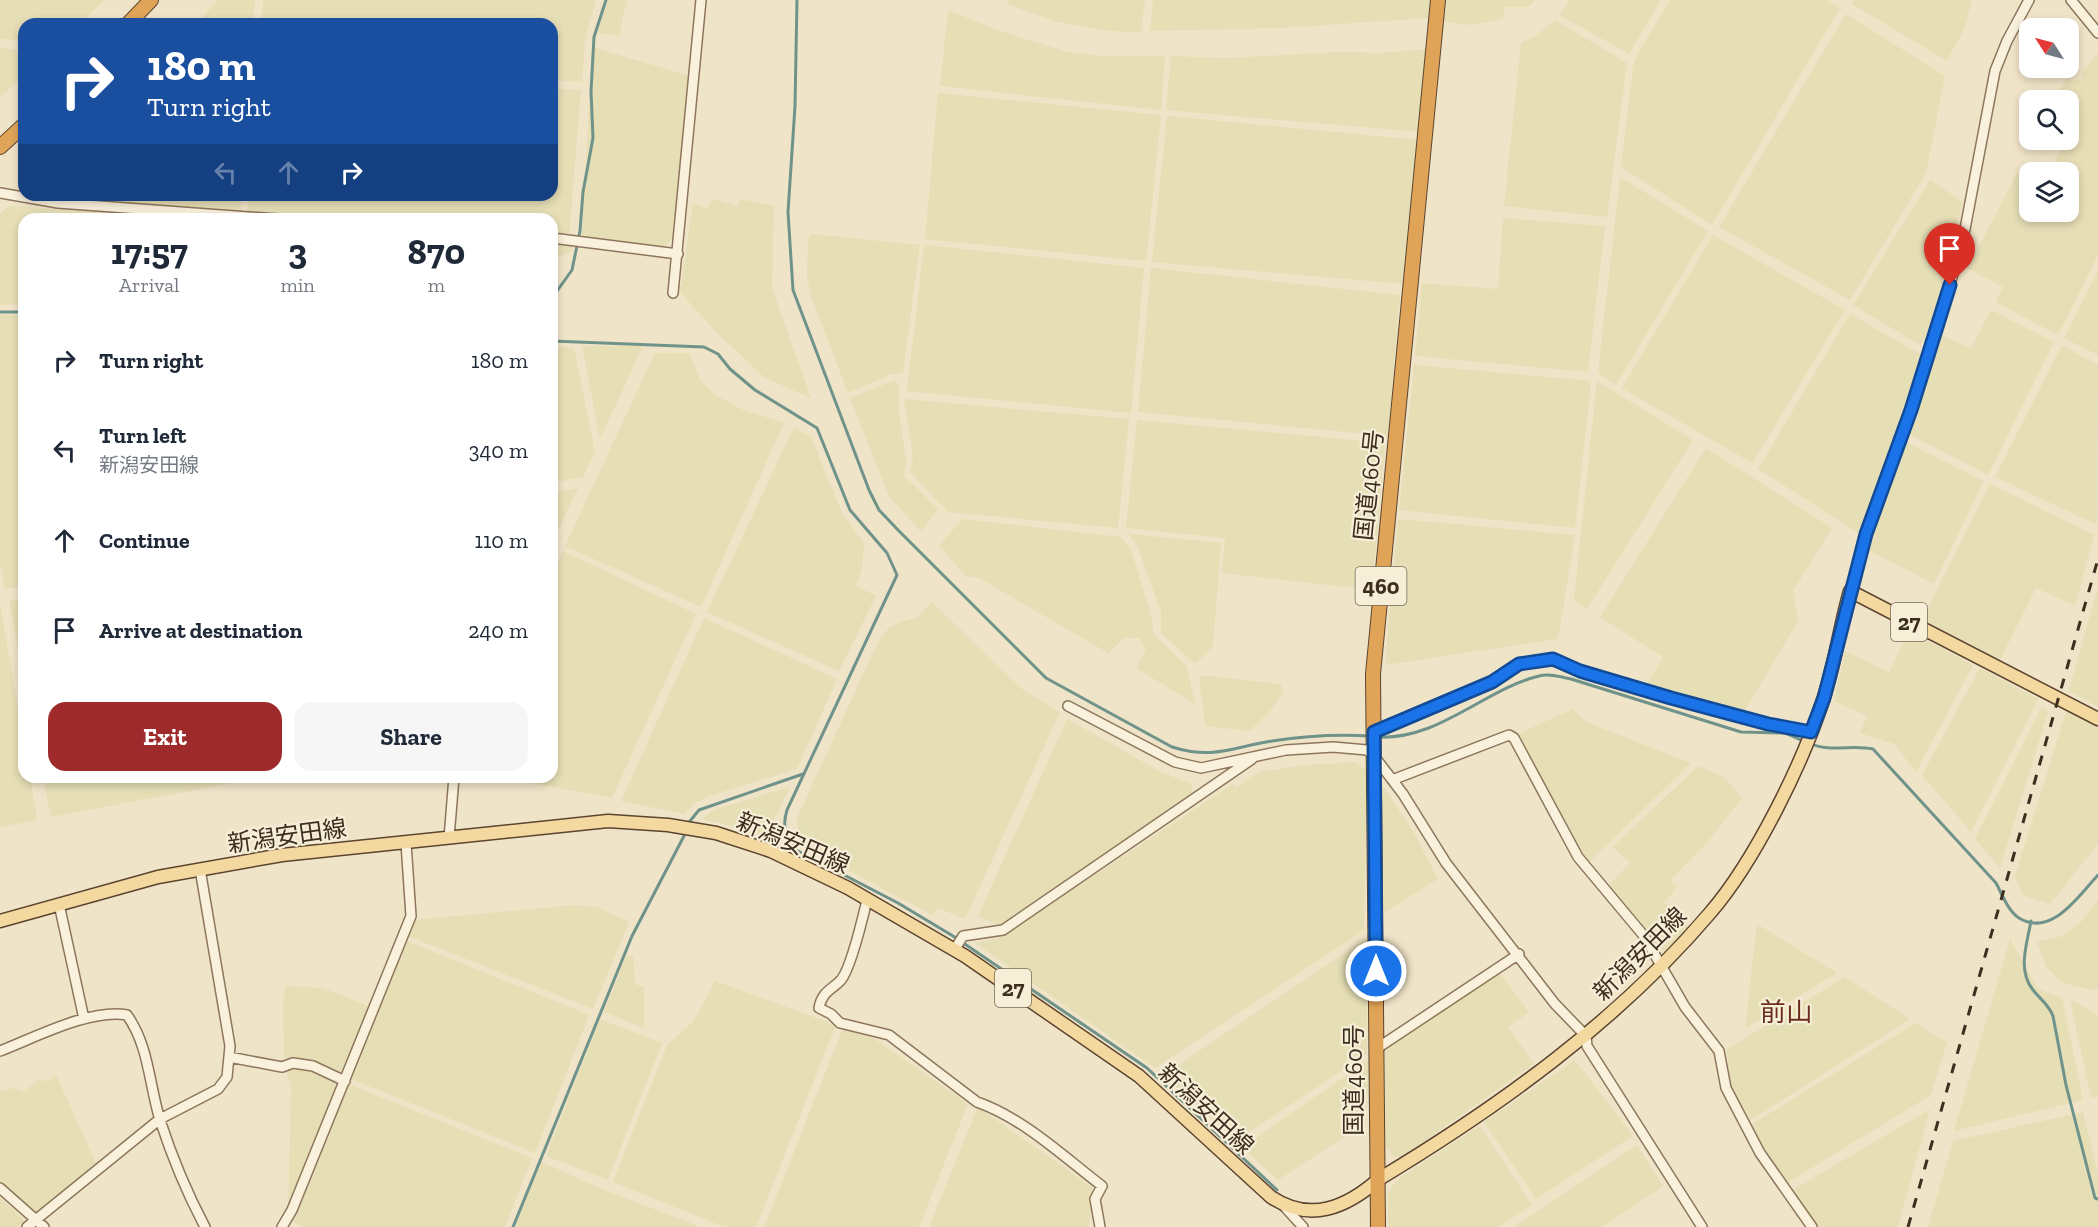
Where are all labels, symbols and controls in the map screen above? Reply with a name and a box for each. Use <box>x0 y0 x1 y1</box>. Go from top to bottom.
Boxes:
north arrow <box>2019 18 2079 78</box>
map controls <box>2019 18 2079 222</box>
text: 180 m <box>147 40 255 91</box>
icon: right <box>48 42 126 120</box>
button: search <box>2019 90 2079 150</box>
text: Turn right <box>147 91 271 123</box>
icon: left <box>209 156 242 189</box>
icon: ahead <box>272 156 305 189</box>
icon: right <box>335 156 368 189</box>
button: layers <box>2019 162 2079 222</box>
pin <box>1924 223 1975 285</box>
text: 17:57 <box>111 230 188 273</box>
text: 3 <box>288 230 307 273</box>
text: 870 <box>407 230 465 273</box>
icon: arrive <box>1933 232 1966 265</box>
text: Arrival <box>119 273 179 297</box>
text: min <box>280 273 315 297</box>
text: m <box>428 273 445 297</box>
icon: right <box>48 344 81 377</box>
text: Turn right <box>99 347 203 374</box>
text: 180 m <box>471 347 528 374</box>
text: Turn left <box>99 422 186 449</box>
street label: 国道460号 <box>1348 428 1389 542</box>
icon: left <box>48 434 81 467</box>
text: 340 m <box>469 437 528 464</box>
text: 新潟安田線 <box>99 453 199 477</box>
icon: ahead <box>48 524 81 557</box>
text: Continue <box>99 527 190 554</box>
text: 110 m <box>474 527 528 554</box>
road number: 460 <box>1356 567 1406 605</box>
road number: 27 <box>1891 603 1927 641</box>
icon: arrive <box>48 614 81 647</box>
text: Arrive at destination <box>99 617 302 644</box>
text: 240 m <box>468 617 528 644</box>
button: Exit <box>48 702 282 771</box>
button: Share <box>294 702 528 771</box>
street label: 新潟安田線 <box>732 806 854 879</box>
street label: 新潟安田線 <box>225 813 348 858</box>
street label: 新潟安田線 <box>1587 901 1692 1006</box>
position arrow <box>1344 939 1408 1003</box>
road number: 27 <box>995 969 1031 1007</box>
district label: 前山 <box>1760 996 1812 1028</box>
street label: 国道460号 <box>1339 1024 1368 1136</box>
street label: 新潟安田線 <box>1153 1057 1260 1160</box>

